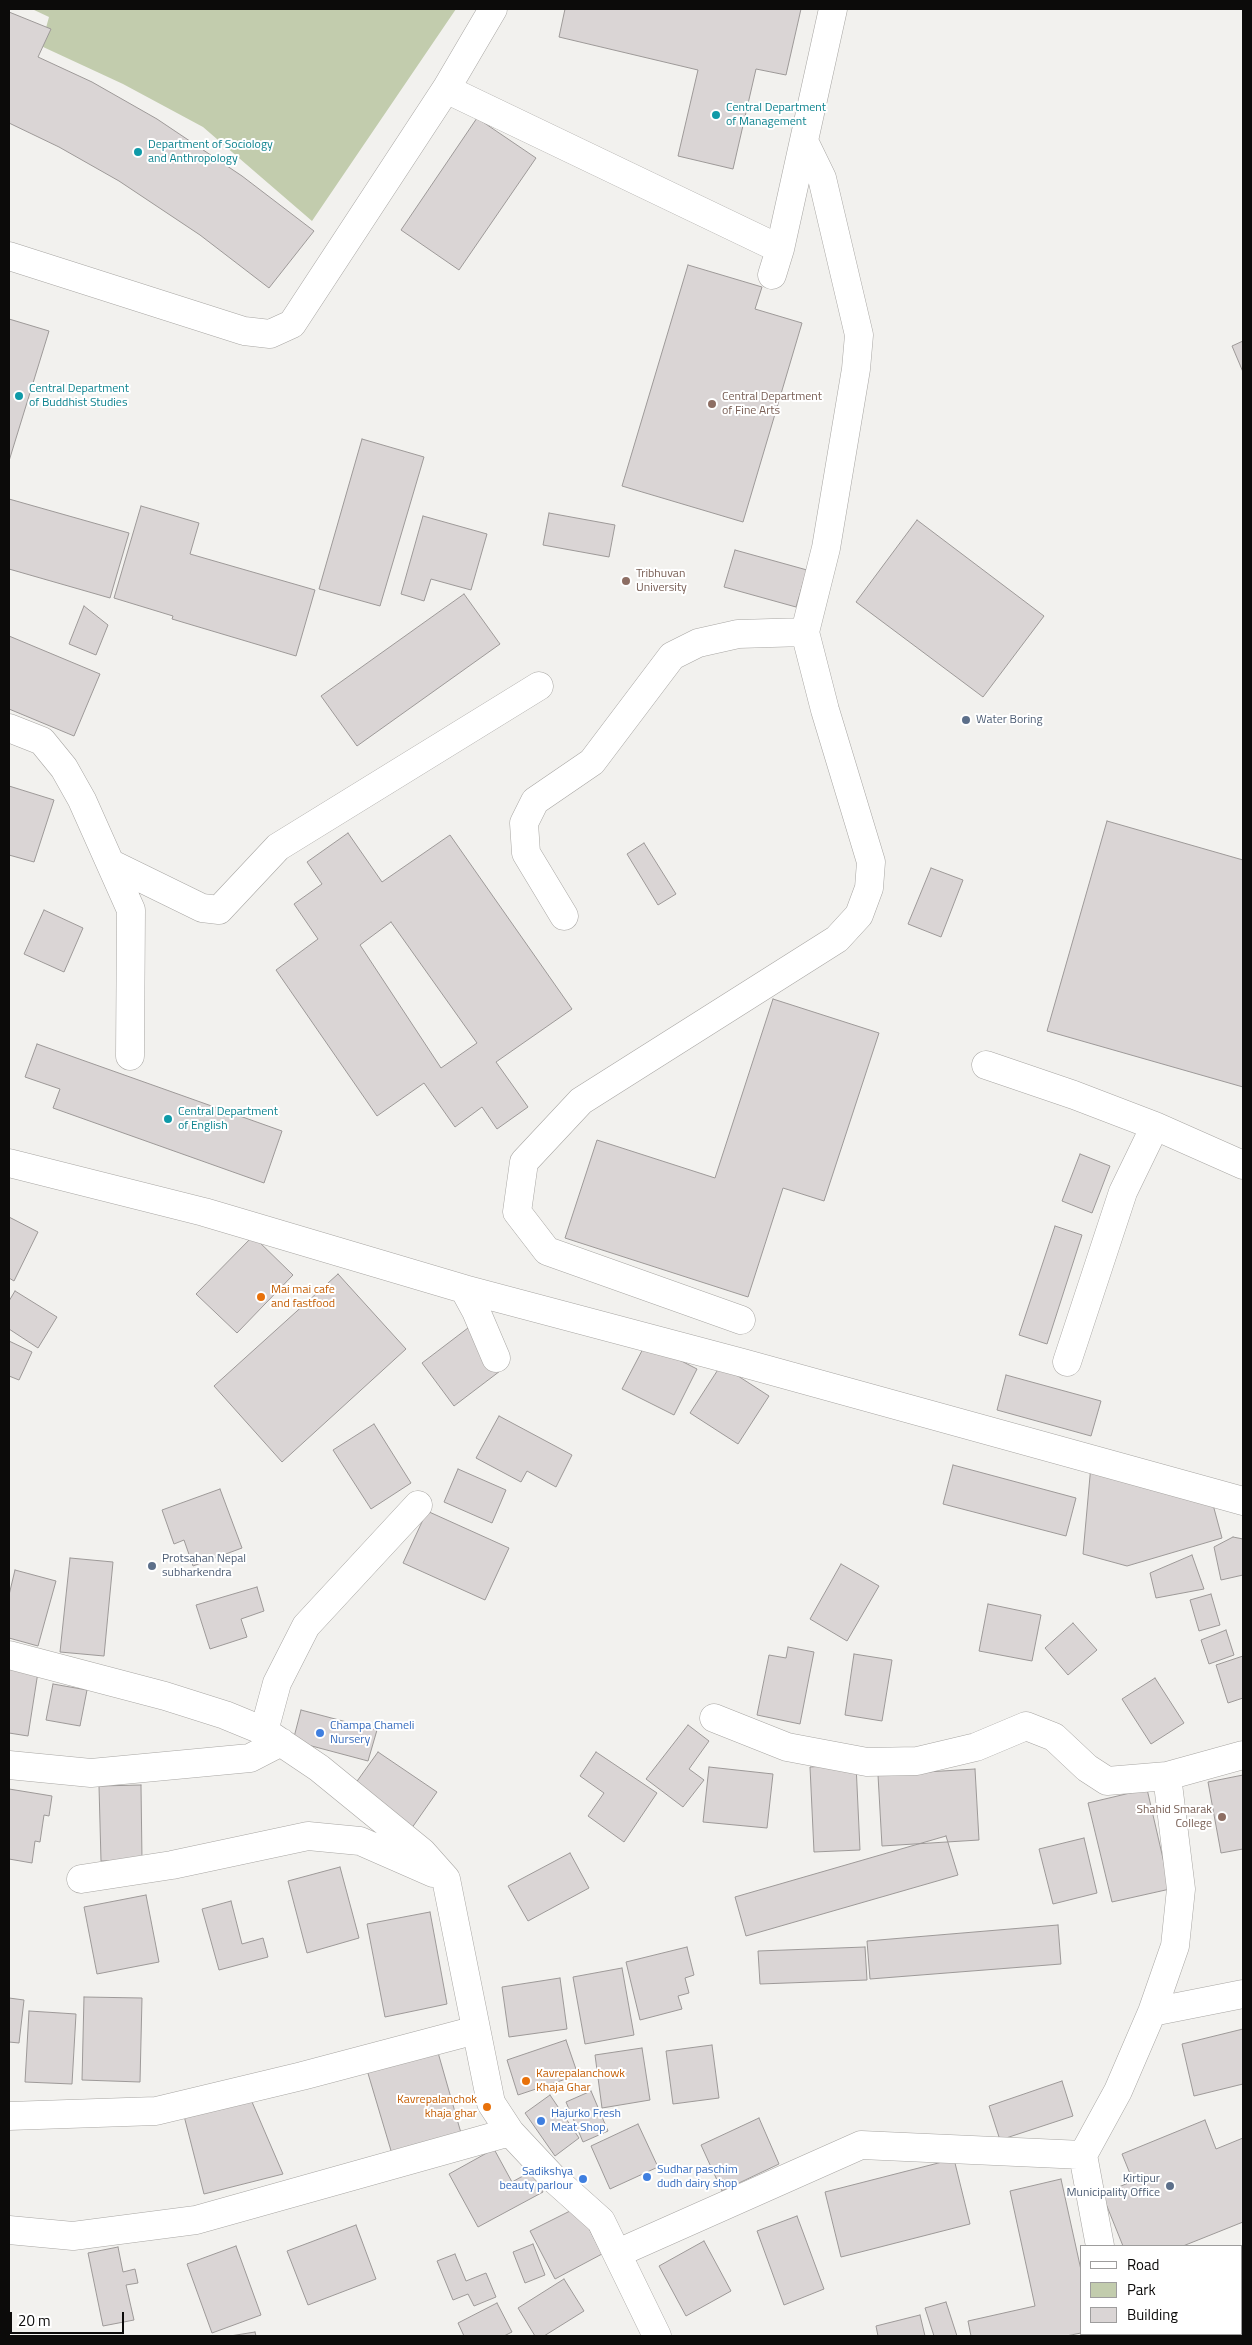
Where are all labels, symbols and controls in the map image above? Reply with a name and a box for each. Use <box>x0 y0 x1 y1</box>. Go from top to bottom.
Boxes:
place label: Central Department of Management <box>726 101 826 129</box>
marker: Central Department of Management <box>710 109 722 121</box>
place label: Department of Sociology and Anthropology <box>148 138 273 166</box>
marker: Department of Sociology and Anthropology <box>132 146 144 158</box>
place label: Central Department of Buddhist Studies <box>29 382 129 410</box>
marker: Central Department of Buddhist Studies <box>13 390 25 402</box>
place label: Central Department of Fine Arts <box>722 390 822 418</box>
marker: Central Department of Fine Arts <box>706 398 718 410</box>
place label: Tribhuvan University <box>636 567 687 595</box>
marker: Tribhuvan University <box>620 575 632 587</box>
place label: Water Boring <box>976 713 1043 727</box>
marker: Water Boring <box>960 714 972 726</box>
place label: Central Department of English <box>178 1105 278 1133</box>
marker: Central Department of English <box>162 1113 174 1125</box>
place label: Mai mai cafe and fastfood <box>271 1283 335 1311</box>
marker: Mai mai cafe and fastfood <box>255 1291 267 1303</box>
place label: Protsahan Nepal subharkendra <box>162 1552 246 1580</box>
marker: Protsahan Nepal subharkendra <box>146 1560 158 1572</box>
place label: Champa Chameli Nursery <box>330 1719 414 1747</box>
marker: Champa Chameli Nursery <box>314 1727 326 1739</box>
place label: Shahid Smarak College <box>1137 1803 1212 1831</box>
marker: Shahid Smarak College <box>1216 1811 1228 1823</box>
place label: Kavrepalanchowk Khaja Ghar <box>536 2067 625 2095</box>
marker: Kavrepalanchowk Khaja Ghar <box>520 2075 532 2087</box>
place label: Kavrepalanchok khaja ghar <box>397 2093 477 2121</box>
marker: Kavrepalanchok khaja ghar <box>481 2101 493 2113</box>
place label: Hajurko Fresh Meat Shop <box>551 2107 621 2135</box>
marker: Hajurko Fresh Meat Shop <box>535 2115 547 2127</box>
place label: Sudhar paschim dudh dairy shop <box>657 2163 738 2191</box>
place label: Sadikshya beauty parlour <box>499 2165 573 2193</box>
marker: Sudhar paschim dudh dairy shop <box>641 2171 653 2183</box>
place label: Kirtipur Municipality Office <box>1067 2172 1160 2200</box>
marker: Sadikshya beauty parlour <box>577 2173 589 2185</box>
marker: Kirtipur Municipality Office <box>1164 2180 1176 2192</box>
legend <box>1080 2245 1242 2335</box>
text: Road <box>1127 2253 1159 2276</box>
text: Park <box>1127 2278 1156 2301</box>
scale bar <box>12 2302 126 2334</box>
text: Building <box>1127 2303 1178 2326</box>
text: 20 m <box>18 2309 51 2332</box>

